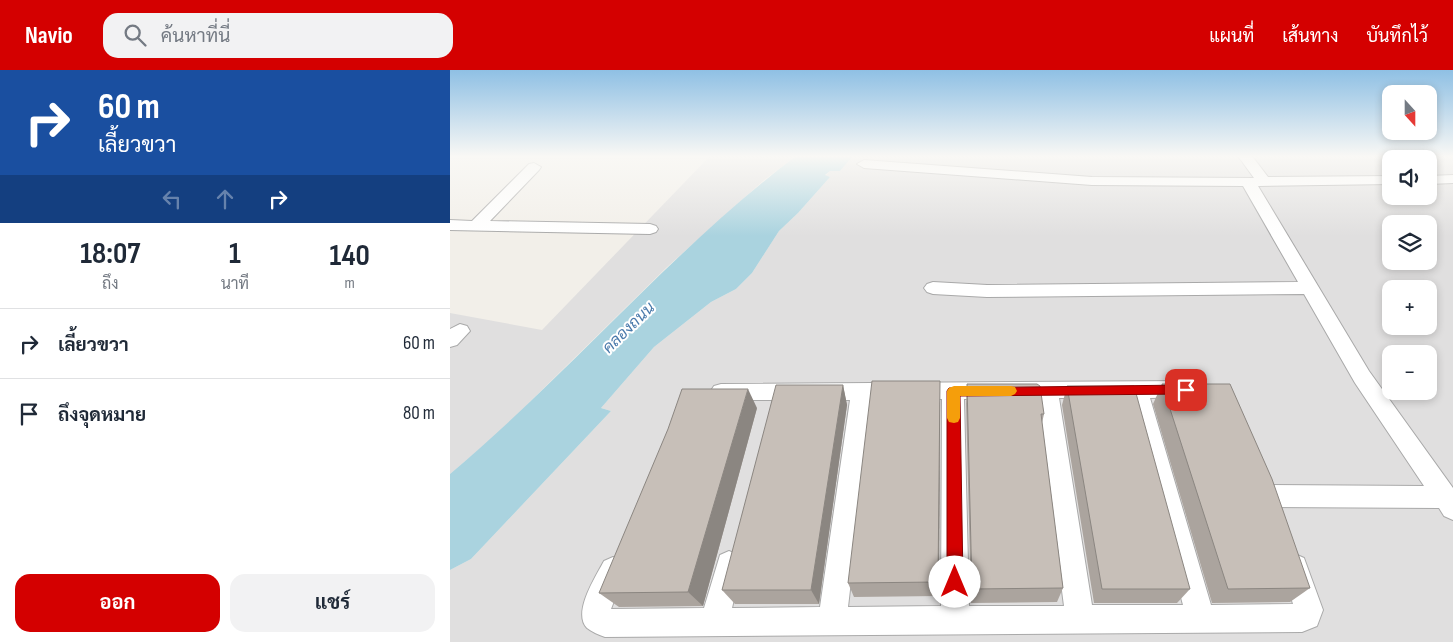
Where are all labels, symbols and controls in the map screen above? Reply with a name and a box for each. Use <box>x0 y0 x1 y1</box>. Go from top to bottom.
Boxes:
search box <box>103 13 453 58</box>
text: Navio <box>25 21 73 50</box>
icon: search <box>121 21 149 49</box>
text: ค้นหาที่นี่ <box>161 25 230 48</box>
text: แผนที่ <box>1209 26 1254 47</box>
text: เส้นทาง <box>1282 26 1338 47</box>
text: บันทึกไว้ <box>1366 26 1428 47</box>
north arrow <box>1382 85 1438 140</box>
map controls <box>1382 85 1437 400</box>
text: 60 m <box>98 86 160 129</box>
icon: right <box>15 90 80 155</box>
text: เลี้ยวขวา <box>98 132 176 159</box>
button: sound <box>1382 150 1437 205</box>
icon: left <box>158 185 186 213</box>
icon: ahead <box>211 185 239 213</box>
icon: right <box>264 185 292 213</box>
button: layers <box>1382 215 1437 270</box>
text: 18:07 <box>80 236 140 272</box>
text: 1 <box>229 236 241 272</box>
text: 140 <box>329 238 370 274</box>
text: m <box>344 274 355 293</box>
text: ถึง <box>102 275 119 294</box>
text: นาที <box>221 275 249 294</box>
button: + <box>1382 280 1437 335</box>
water label: คลองถนน <box>599 299 659 358</box>
icon: right <box>15 330 43 358</box>
text: 60 m <box>403 332 435 355</box>
text: เลี้ยวขวา <box>58 334 129 357</box>
button: − <box>1382 345 1437 400</box>
pin <box>1165 369 1207 411</box>
icon: arrive <box>1172 376 1200 404</box>
icon: arrive <box>15 400 43 428</box>
text: 80 m <box>403 402 435 425</box>
text: ถึงจุดหมาย <box>58 404 146 427</box>
position arrow <box>928 555 980 607</box>
button: ออก <box>15 574 220 632</box>
button: แชร์ <box>230 574 435 632</box>

